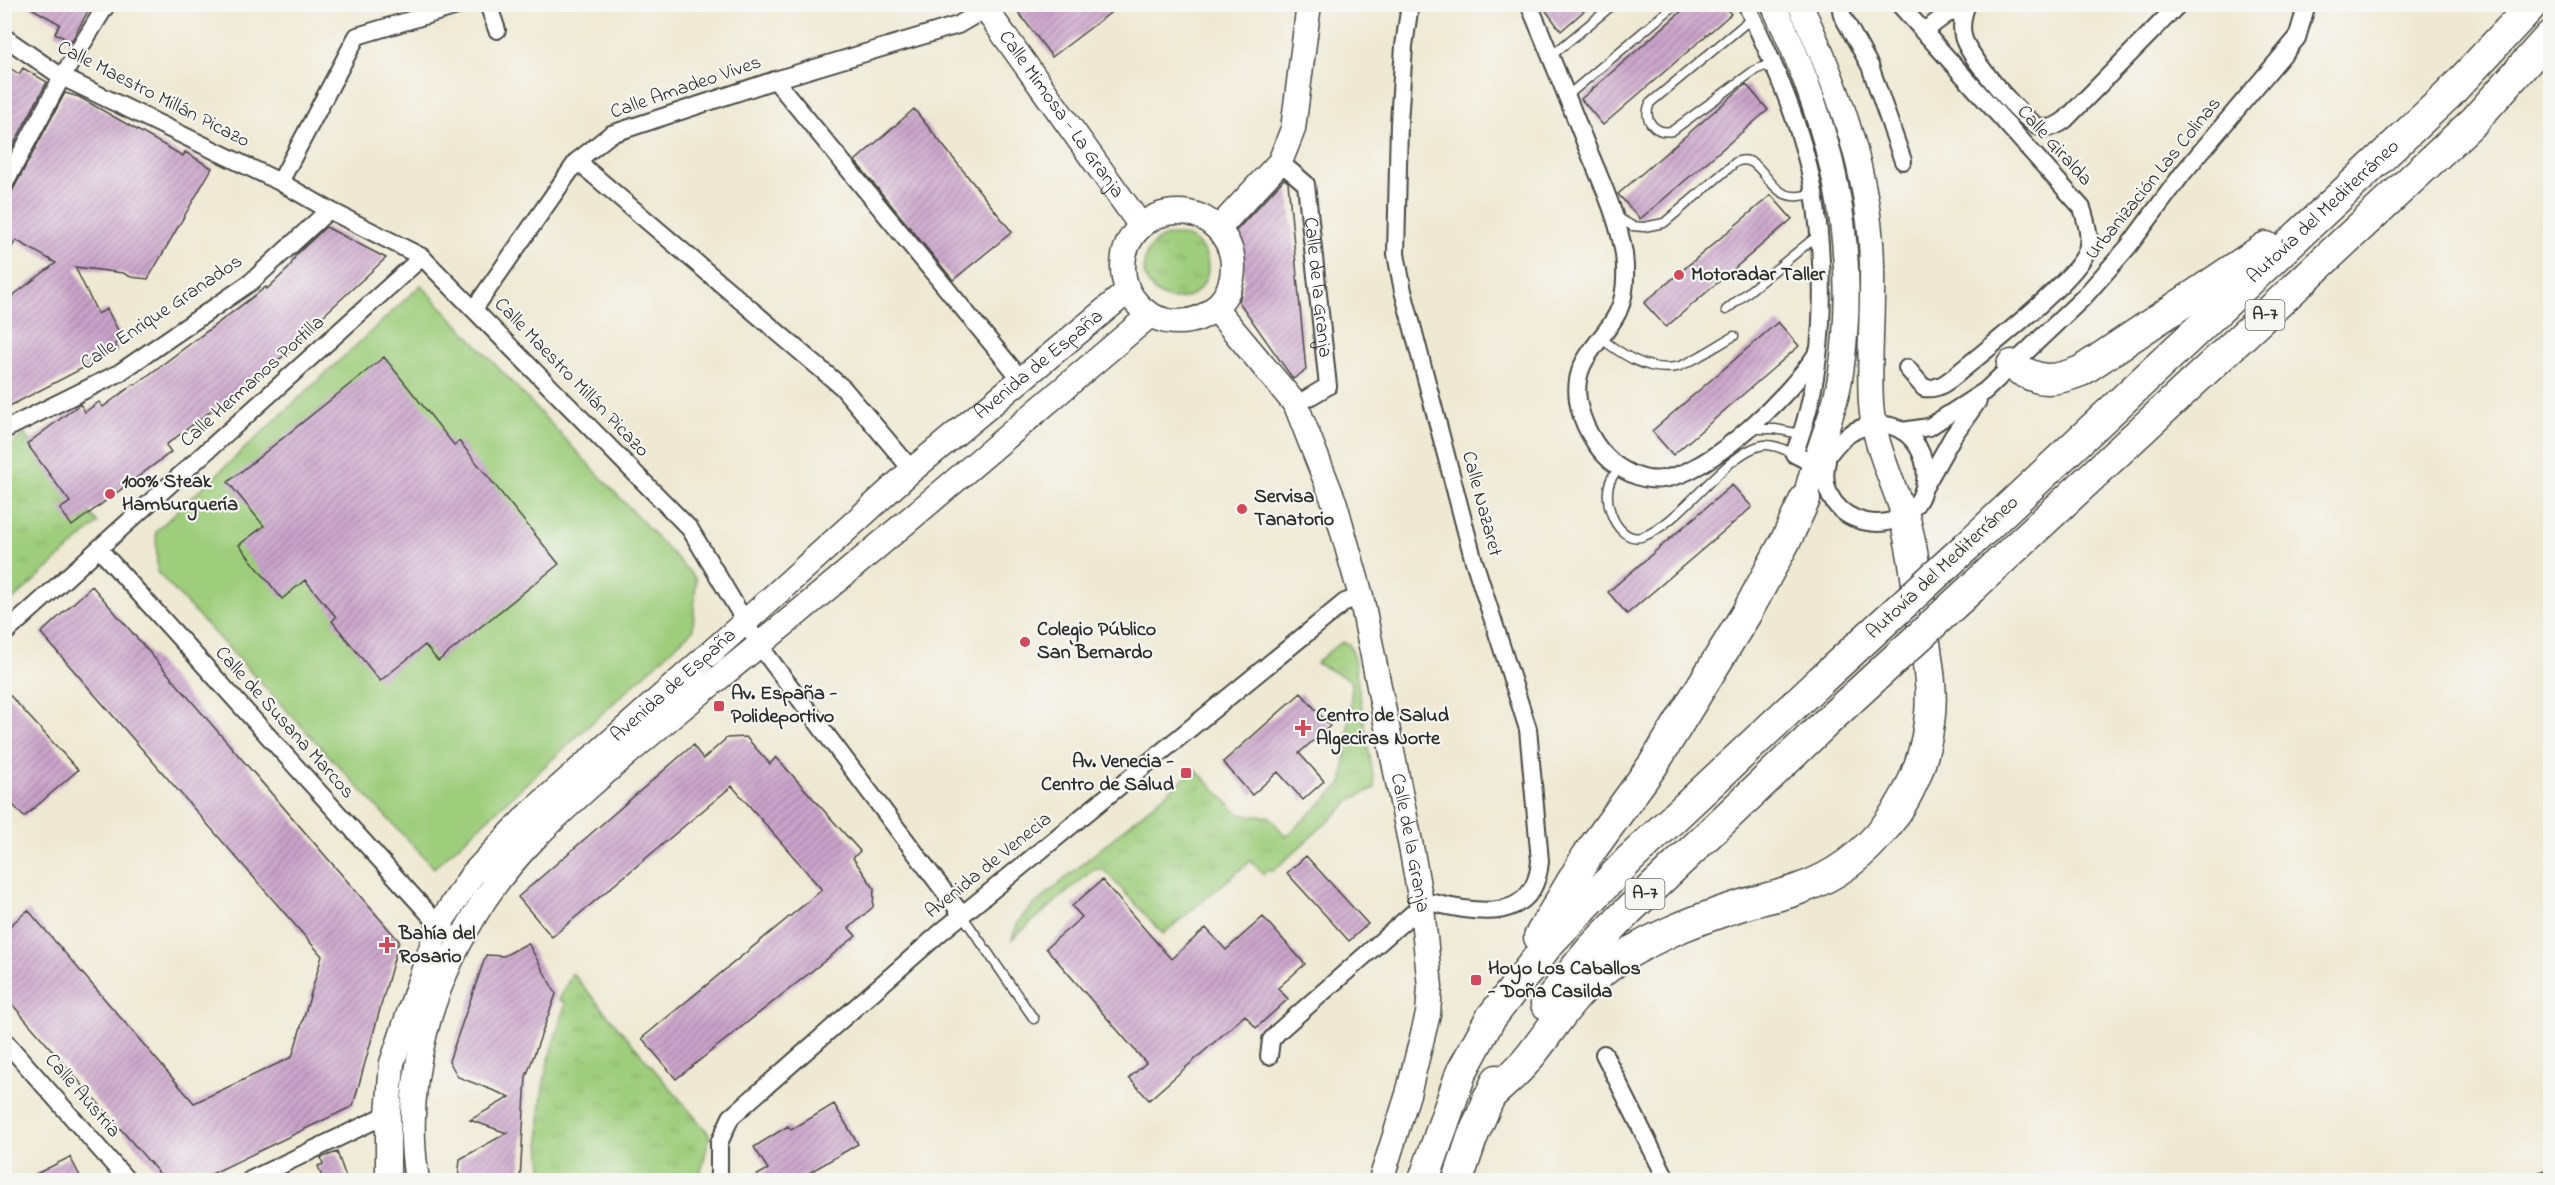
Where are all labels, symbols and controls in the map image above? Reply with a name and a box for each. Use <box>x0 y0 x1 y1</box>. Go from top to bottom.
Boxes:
street label: Calle Mimosa - La Granja <box>991 25 1131 204</box>
street label: Calle Maestro Millán Picazo <box>52 34 254 156</box>
street label: Calle Amadeo Vives <box>607 49 765 127</box>
street label: Urbanización Las Colinas <box>2079 91 2229 267</box>
street label: Calle Giralda <box>2009 99 2099 193</box>
street label: Autovía del Mediterráneo <box>2241 133 2406 291</box>
street label: Calle de la Granja <box>1295 216 1339 359</box>
street label: Calle Enrique Granados <box>75 248 249 378</box>
place label: Motoradar Taller <box>1691 261 1826 290</box>
marker: Motoradar Taller <box>1672 268 1686 282</box>
street label: Calle Maestro Millán Picazo <box>487 291 655 465</box>
road number: A-7 <box>2246 300 2284 330</box>
street label: Avenida de España <box>968 303 1110 427</box>
street label: Calle Hermanos Portilla <box>174 309 332 455</box>
street label: Calle Nazaret <box>1453 448 1509 560</box>
place label: 100% Steak Hamburguería <box>122 468 238 521</box>
place label: Servisa Tanatorio <box>1254 483 1334 535</box>
marker: 100% Steak Hamburguería <box>103 487 117 501</box>
street label: Autovía del Mediterráneo <box>1860 489 2026 647</box>
marker: Servisa Tanatorio <box>1235 502 1249 516</box>
place label: Colegio Público San Bernardo <box>1037 616 1156 668</box>
street label: Avenida de España <box>604 621 743 749</box>
marker: Colegio Público San Bernardo <box>1018 635 1032 649</box>
street label: Calle de Susana Marcos <box>207 640 361 806</box>
place label: Av. España - Polideportivo <box>731 680 838 732</box>
marker: Av. España - Polideportivo <box>712 699 726 713</box>
place label: Centro de Salud Algeciras Norte <box>1316 702 1450 755</box>
marker: Centro de Salud Algeciras Norte <box>1294 719 1312 737</box>
place label: Av. Venecia - Centro de Salud <box>1041 748 1175 800</box>
marker: Av. Venecia - Centro de Salud <box>1179 766 1193 780</box>
street label: Calle de la Granja <box>1382 771 1437 915</box>
street label: Avenida de Venecia <box>919 806 1059 926</box>
road number: A-7 <box>1626 879 1664 909</box>
place label: Bahía del Rosario <box>398 920 476 972</box>
marker: Bahía del Rosario <box>380 938 394 952</box>
place label: Hoyo Los Caballos - Doña Casilda <box>1487 955 1641 1007</box>
marker: Hoyo Los Caballos - Doña Casilda <box>1469 973 1483 987</box>
street label: Calle Austria <box>37 1047 127 1145</box>

